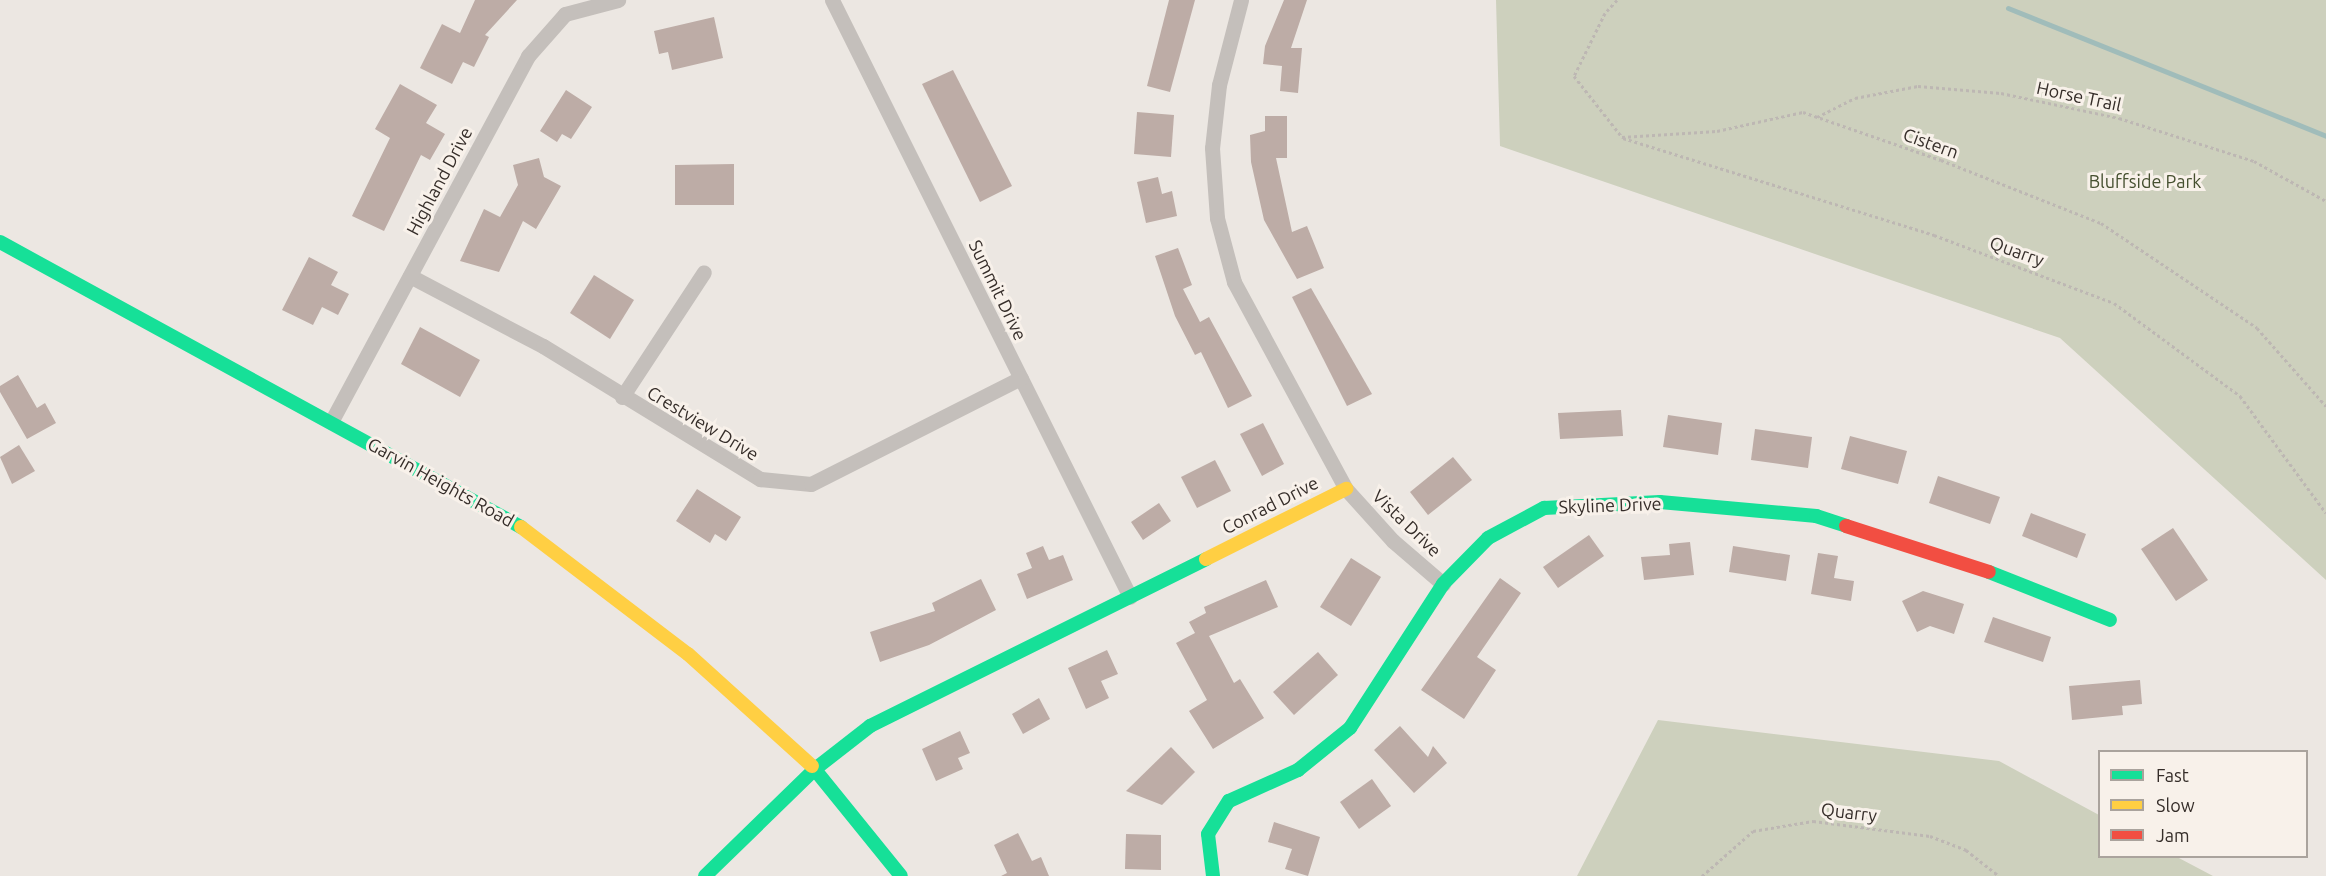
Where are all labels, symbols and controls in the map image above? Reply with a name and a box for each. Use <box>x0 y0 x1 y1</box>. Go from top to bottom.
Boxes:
street label: Horse Trail <box>2035 76 2123 116</box>
street label: Highland Drive <box>402 123 476 239</box>
street label: Cistern <box>1900 123 1962 163</box>
park label: Bluffside Park <box>2089 170 2201 192</box>
street label: Quarry <box>1987 231 2047 271</box>
street label: Summit Drive <box>964 236 1032 344</box>
street label: Crestview Drive <box>643 381 763 465</box>
street label: Garvin Heights Road <box>364 433 518 531</box>
street label: Conrad Drive <box>1218 472 1322 538</box>
street label: Vista Drive <box>1368 485 1446 561</box>
street label: Skyline Drive <box>1558 492 1662 518</box>
legend <box>2098 750 2308 858</box>
text: Fast <box>2156 765 2189 785</box>
text: Slow <box>2156 795 2195 815</box>
street label: Quarry <box>1820 798 1878 826</box>
text: Jam <box>2156 825 2190 845</box>

